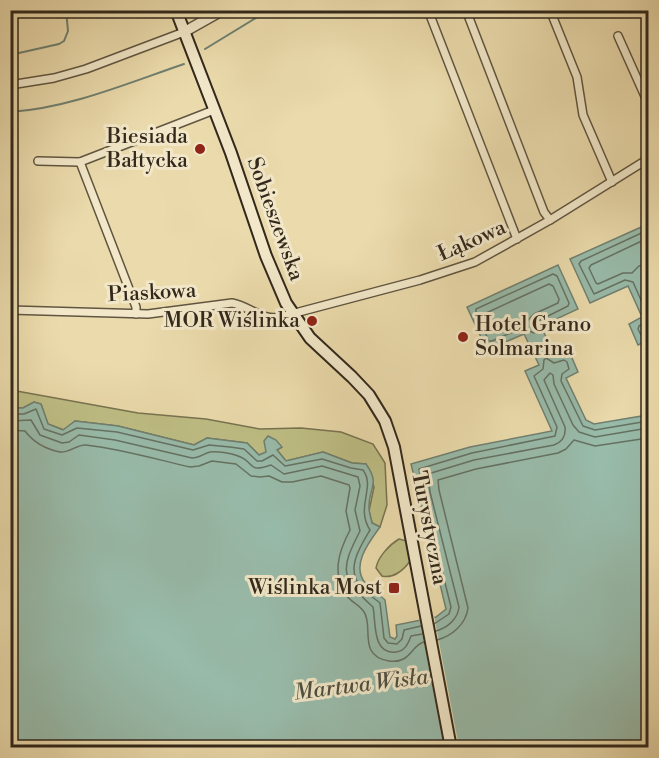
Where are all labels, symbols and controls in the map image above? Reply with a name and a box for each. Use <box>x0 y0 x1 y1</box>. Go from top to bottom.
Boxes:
place label: Biesiada Bałtycka <box>105 124 188 174</box>
marker: Biesiada Bałtycka <box>193 142 207 156</box>
street label: Sobieszewska <box>241 154 309 285</box>
street label: Łąkowa <box>434 214 510 267</box>
street label: Piaskowa <box>107 278 197 308</box>
place label: MOR Wiślinka <box>164 308 300 334</box>
place label: Hotel Grano Solmarina <box>475 312 591 362</box>
marker: MOR Wiślinka <box>305 314 319 328</box>
marker: Hotel Grano Solmarina <box>456 330 470 344</box>
street label: Turystyczna <box>405 469 453 587</box>
place label: Wiślinka Most <box>247 575 383 601</box>
marker: Wiślinka Most <box>387 581 401 595</box>
water label: Martwa Wisła <box>292 663 430 707</box>

